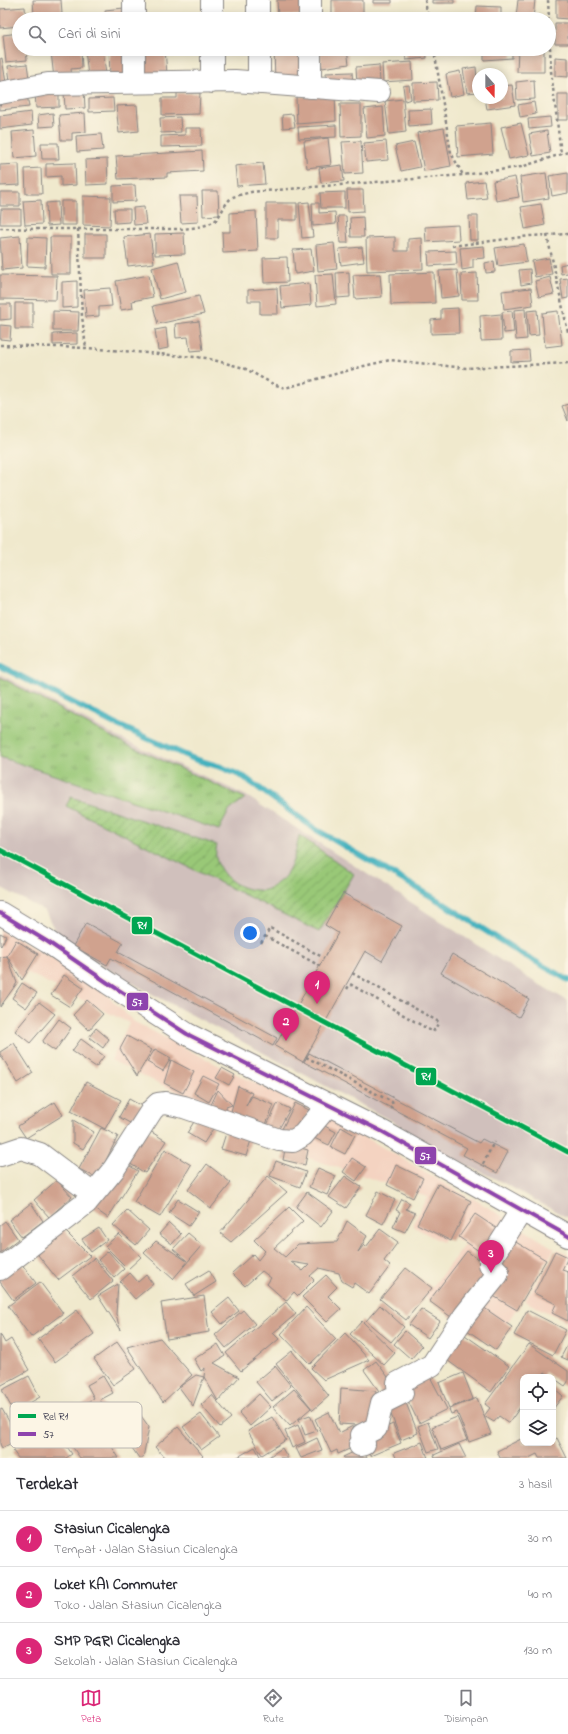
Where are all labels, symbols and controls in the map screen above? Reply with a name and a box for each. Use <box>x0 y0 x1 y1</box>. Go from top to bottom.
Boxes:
search box <box>12 12 556 56</box>
icon: search <box>26 23 48 45</box>
text: Cari di sini <box>58 23 121 45</box>
north arrow <box>472 68 508 104</box>
line badge: R1 <box>131 916 153 935</box>
text: R1 <box>136 918 147 934</box>
your location <box>240 923 260 943</box>
pin: 1 <box>304 971 330 1004</box>
line badge: 57 <box>126 992 149 1011</box>
text: 57 <box>132 995 143 1011</box>
pin: 2 <box>273 1008 299 1041</box>
line badge: R1 <box>415 1067 437 1086</box>
text: R1 <box>420 1069 431 1085</box>
line badge: 57 <box>414 1146 437 1165</box>
text: 57 <box>420 1149 431 1165</box>
pin: 3 <box>478 1240 504 1273</box>
map controls <box>520 1374 556 1446</box>
button: locate <box>520 1374 556 1410</box>
legend <box>10 1402 142 1448</box>
text: Rel R1 <box>43 1409 69 1425</box>
button: layers <box>520 1410 556 1446</box>
text: 57 <box>43 1427 54 1443</box>
text: Terdekat <box>16 1472 78 1497</box>
text: 3 hasil <box>519 1475 552 1494</box>
text: Stasiun Cicalengka <box>54 1518 170 1540</box>
text: 1 <box>27 1529 31 1548</box>
text: 30 m <box>528 1529 552 1548</box>
text: Tempat · Jalan Stasiun Cicalengka <box>54 1540 238 1559</box>
text: Loket KAI Commuter <box>54 1574 177 1596</box>
text: 2 <box>26 1585 32 1604</box>
text: 40 m <box>528 1585 552 1604</box>
text: Toko · Jalan Stasiun Cicalengka <box>54 1596 222 1615</box>
text: SMP PGRI Cicalengka <box>54 1630 180 1652</box>
text: 3 <box>26 1641 32 1660</box>
text: 130 m <box>524 1641 552 1660</box>
text: Sekolah · Jalan Stasiun Cicalengka <box>54 1652 238 1671</box>
tab: Peta <box>80 1687 102 1727</box>
tab: Rute <box>262 1687 284 1727</box>
tab: Disimpan <box>444 1687 488 1727</box>

